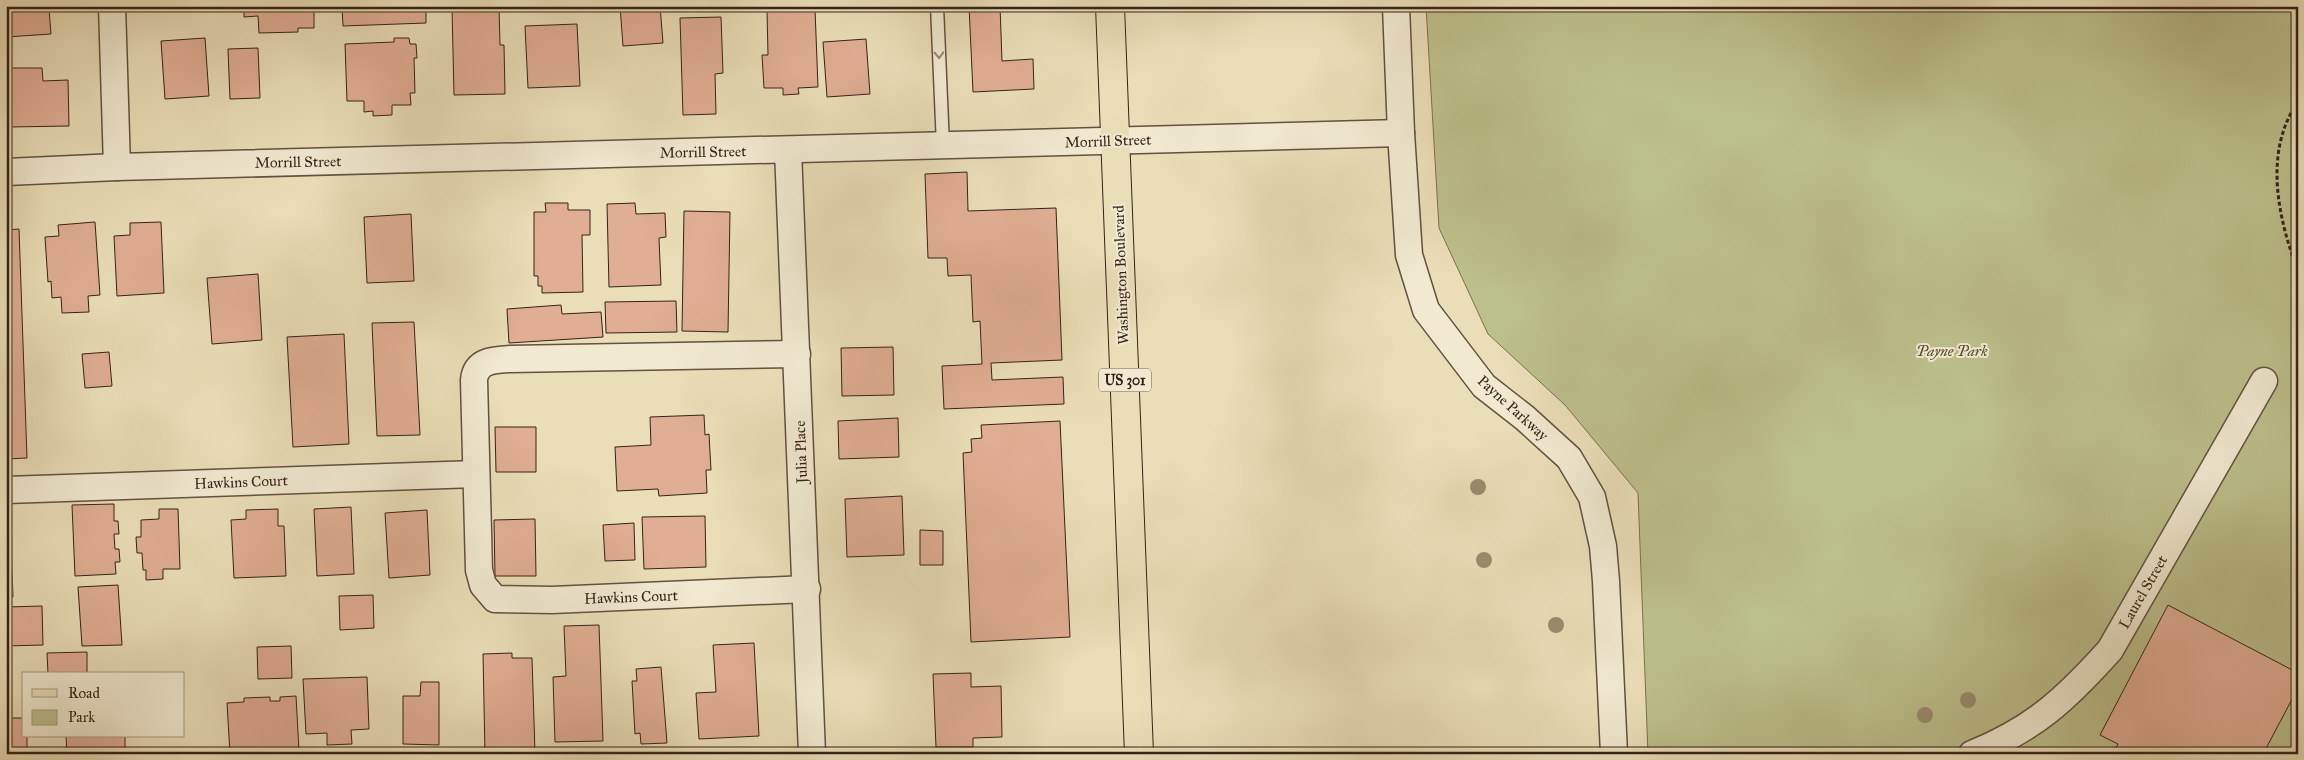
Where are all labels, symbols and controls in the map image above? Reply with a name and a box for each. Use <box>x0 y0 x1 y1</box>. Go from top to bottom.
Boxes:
one-way arrow <box>934 52 944 59</box>
street label: Morrill Street <box>1064 130 1152 152</box>
street label: Morrill Street <box>659 142 747 162</box>
street label: Morrill Street <box>254 152 342 172</box>
street label: Washington Boulevard <box>1110 204 1132 345</box>
park label: Payne Park <box>1916 342 1988 360</box>
road number: US 301 <box>1099 368 1151 392</box>
street label: Payne Parkway <box>1474 371 1553 445</box>
street label: Julia Place <box>791 420 812 486</box>
street label: Hawkins Court <box>194 471 289 493</box>
street label: Laurel Street <box>2115 552 2172 632</box>
street label: Hawkins Court <box>584 586 679 608</box>
legend <box>22 672 185 738</box>
text: Road <box>68 684 100 702</box>
text: Park <box>68 708 95 726</box>

